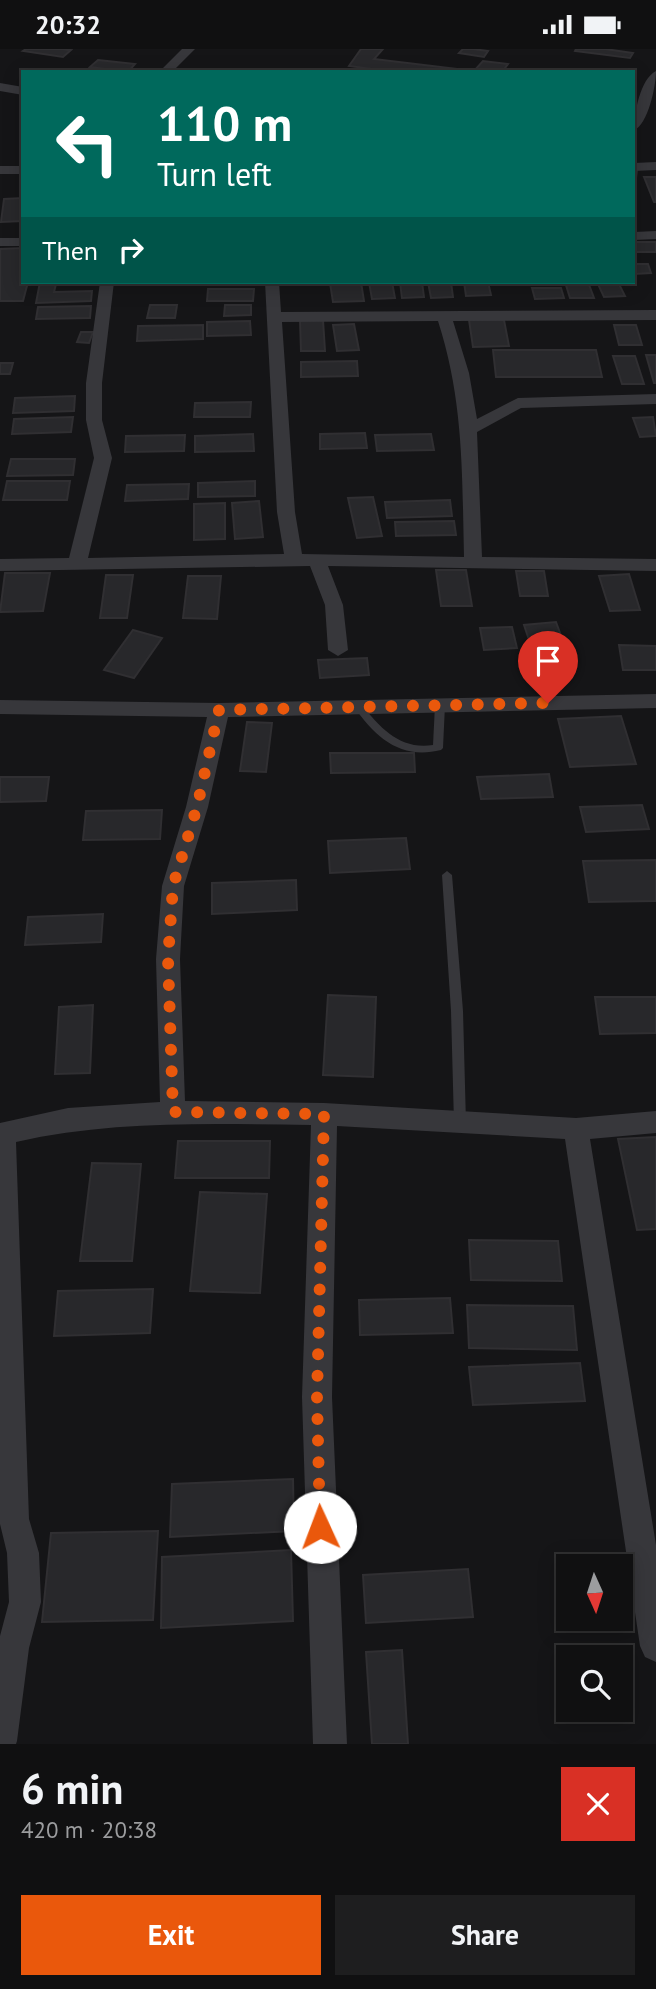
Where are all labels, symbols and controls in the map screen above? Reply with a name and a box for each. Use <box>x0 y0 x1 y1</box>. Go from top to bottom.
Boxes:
text: 20:32 <box>35 8 101 41</box>
text: 110 m <box>157 91 292 155</box>
icon: left <box>42 98 133 189</box>
text: Turn left <box>157 153 272 195</box>
icon: right <box>112 231 150 269</box>
text: Then <box>42 234 98 267</box>
pin <box>518 631 578 703</box>
icon: arrive <box>529 642 567 680</box>
position arrow <box>283 1490 357 1564</box>
north arrow <box>556 1554 634 1631</box>
map controls <box>556 1554 633 1722</box>
button: search <box>556 1645 633 1722</box>
text: 6 min <box>21 1761 123 1816</box>
button: close <box>561 1767 635 1841</box>
text: 420 m · 20:38 <box>21 1815 157 1844</box>
button: Exit <box>21 1895 321 1975</box>
button: Share <box>335 1895 635 1975</box>

